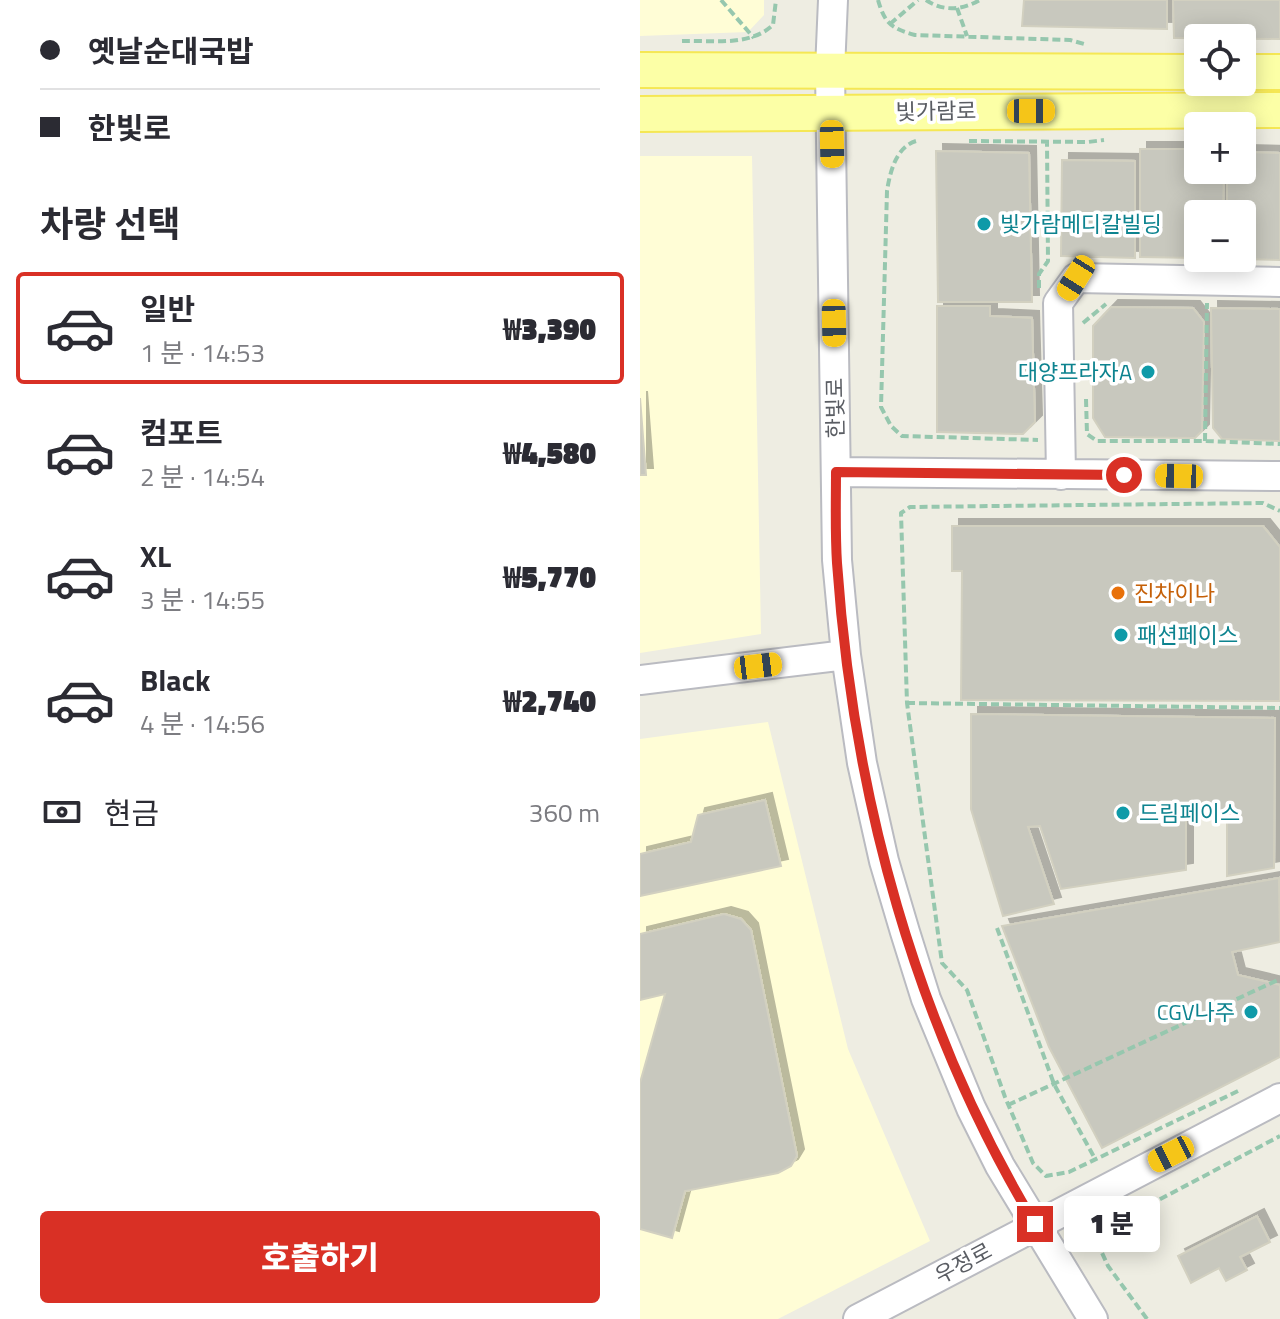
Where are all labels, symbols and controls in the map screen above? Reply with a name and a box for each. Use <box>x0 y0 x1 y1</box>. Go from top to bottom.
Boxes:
map controls <box>1184 24 1256 272</box>
button: locate <box>1184 24 1256 96</box>
text: 옛날순대국밥 <box>88 28 254 74</box>
street label: 빛가람로 <box>895 93 977 129</box>
car <box>1007 99 1055 123</box>
text: 한빛로 <box>88 105 171 151</box>
button: + <box>1184 112 1256 184</box>
car <box>820 120 844 168</box>
text: 차량 선택 <box>40 196 180 251</box>
button: − <box>1184 200 1256 272</box>
place label: 빛가람메디칼빌딩 <box>1000 207 1162 241</box>
marker: 빛가람메디칼빌딩 <box>975 215 993 233</box>
car <box>1053 251 1099 305</box>
text: 일반 <box>140 286 195 332</box>
icon: car <box>44 292 116 364</box>
car <box>822 299 846 347</box>
text: ₩3,390 <box>503 306 596 352</box>
text: 1 분 · 14:53 <box>140 333 265 372</box>
place label: 대양프라자A <box>1018 355 1132 389</box>
marker: 대양프라자A <box>1139 363 1157 381</box>
street label: 한빛로 <box>817 377 853 439</box>
text: 컴포트 <box>140 410 223 456</box>
icon: car <box>44 416 116 488</box>
text: ₩4,580 <box>503 430 596 476</box>
text: 2 분 · 14:54 <box>140 457 265 496</box>
route start <box>1106 457 1142 493</box>
car <box>1155 464 1203 488</box>
text: XL <box>140 533 171 579</box>
icon: car <box>44 540 116 612</box>
text: ₩5,770 <box>503 554 596 600</box>
place label: 진차이나 <box>1134 576 1215 610</box>
text: 3 분 · 14:55 <box>140 580 265 619</box>
marker: 진차이나 <box>1109 584 1127 602</box>
place label: 패션페이스 <box>1137 618 1238 652</box>
marker: 패션페이스 <box>1112 626 1130 644</box>
car <box>733 651 783 681</box>
text: Black <box>140 657 211 703</box>
icon: car <box>44 664 116 736</box>
text: ₩2,740 <box>503 678 596 724</box>
text: 4 분 · 14:56 <box>140 704 265 743</box>
icon: cash <box>40 790 84 834</box>
text: 현금 <box>104 790 159 836</box>
text: 360 m <box>529 793 600 832</box>
place label: 드림페이스 <box>1139 796 1240 830</box>
marker: 드림페이스 <box>1114 804 1132 822</box>
place label: CGV나주 <box>1157 995 1235 1029</box>
marker: CGV나주 <box>1242 1003 1260 1021</box>
car <box>1144 1132 1198 1176</box>
callout: 1 분 <box>1063 1196 1159 1252</box>
text: 1 분 <box>1090 1204 1134 1243</box>
route end <box>1017 1206 1053 1242</box>
button: 호출하기 <box>40 1211 600 1303</box>
street label: 우정로 <box>928 1234 998 1292</box>

